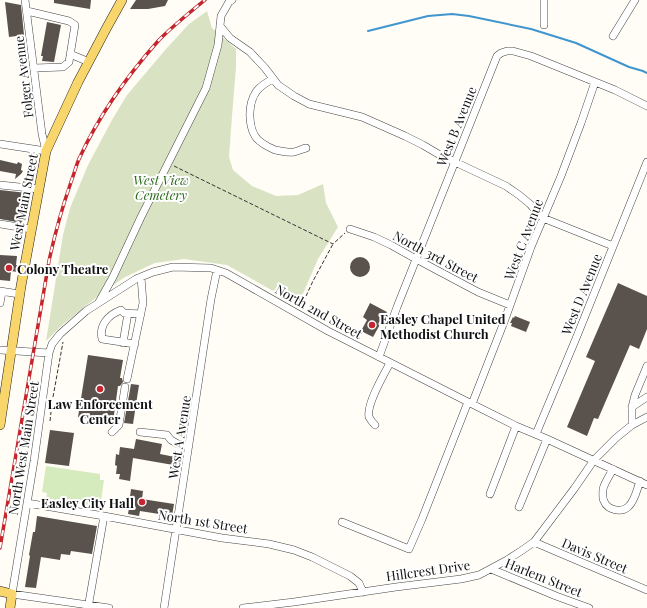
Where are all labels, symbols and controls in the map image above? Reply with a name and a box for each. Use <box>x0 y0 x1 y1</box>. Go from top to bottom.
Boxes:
street label: Folger Avenue <box>9 35 36 119</box>
street label: West B Avenue <box>432 83 480 169</box>
street label: West Main Street <box>5 152 41 253</box>
park label: West View Cemetery <box>133 171 189 203</box>
street label: West C Avenue <box>499 196 546 283</box>
street label: North 3rd Street <box>390 226 482 286</box>
street label: West D Avenue <box>557 251 605 338</box>
place label: Colony Theatre <box>17 260 109 277</box>
marker: Colony Theatre <box>4 263 14 273</box>
street label: North 2nd Street <box>272 280 366 342</box>
place label: Easley Chapel United Methodist Church <box>380 310 506 342</box>
marker: Easley Chapel United Methodist Church <box>367 320 377 330</box>
street label: North West Main Street <box>4 380 42 516</box>
marker: Law Enforcement Center <box>95 384 105 394</box>
street label: West A Avenue <box>164 394 194 481</box>
place label: Law Enforcement Center <box>48 395 153 427</box>
place label: Easley City Hall <box>41 494 134 511</box>
marker: Easley City Hall <box>137 497 147 507</box>
street label: North 1st Street <box>157 506 249 537</box>
street label: Davis Street <box>560 534 631 577</box>
street label: Harlem Street <box>503 554 585 600</box>
street label: Hillcrest Drive <box>385 556 471 584</box>

